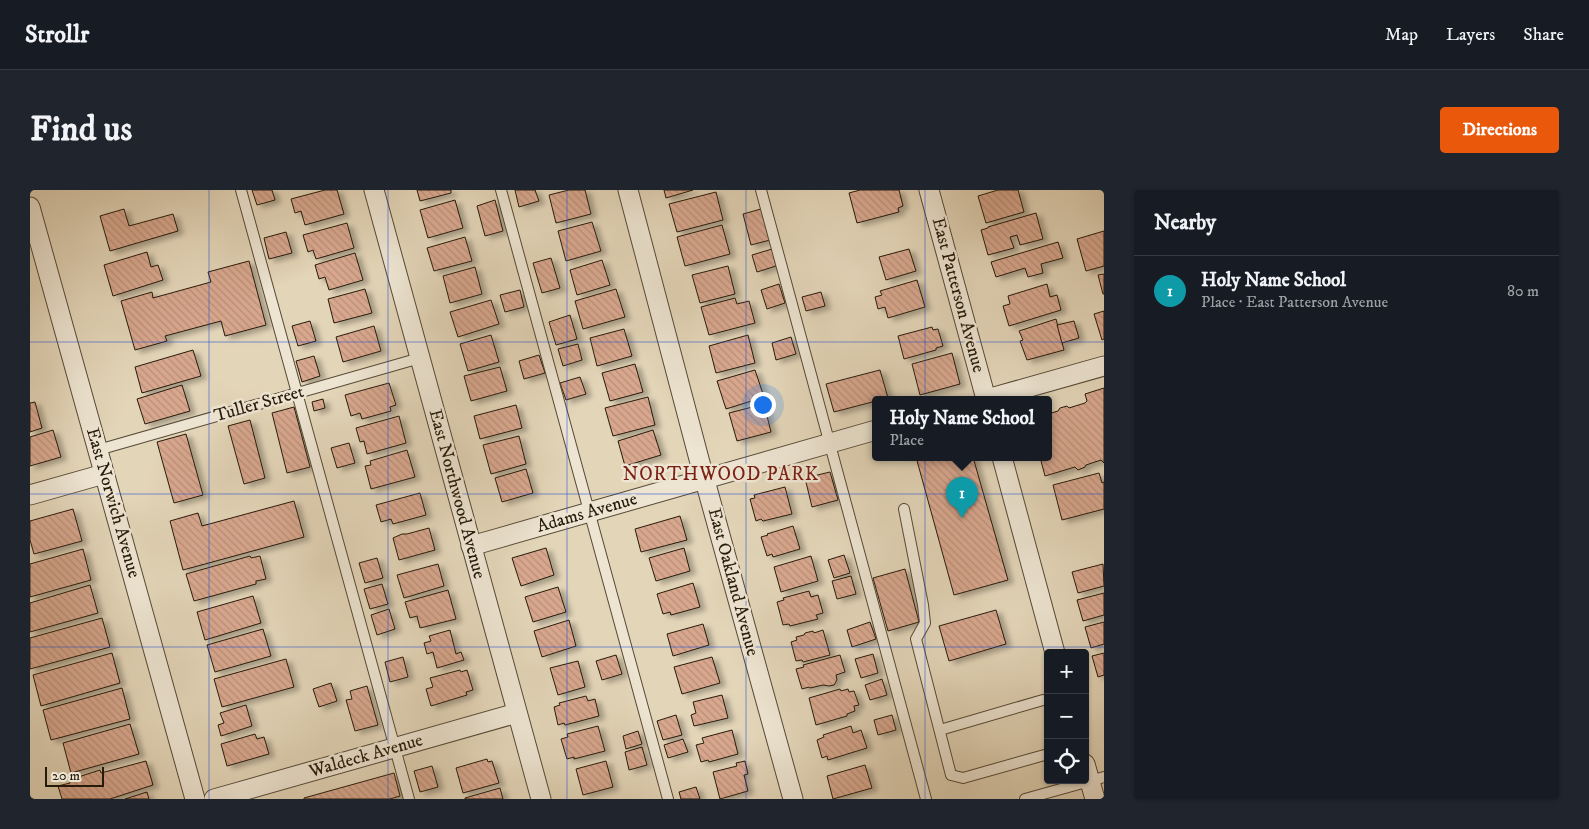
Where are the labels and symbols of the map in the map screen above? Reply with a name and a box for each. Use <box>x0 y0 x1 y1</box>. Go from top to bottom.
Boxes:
street label: East Patterson Avenue <box>927 215 989 375</box>
street label: Tuller Street <box>212 381 307 427</box>
your location <box>750 392 776 418</box>
street label: East Northwood Avenue <box>424 407 490 581</box>
street label: East Norwich Avenue <box>81 425 145 581</box>
district label: NORTHWOOD PARK <box>623 463 819 486</box>
pin: 1 <box>946 477 978 518</box>
street label: Adams Avenue <box>534 488 640 538</box>
street label: East Oakland Avenue <box>703 506 763 658</box>
street label: Waldeck Avenue <box>306 729 425 783</box>
scale bar <box>45 764 104 787</box>

